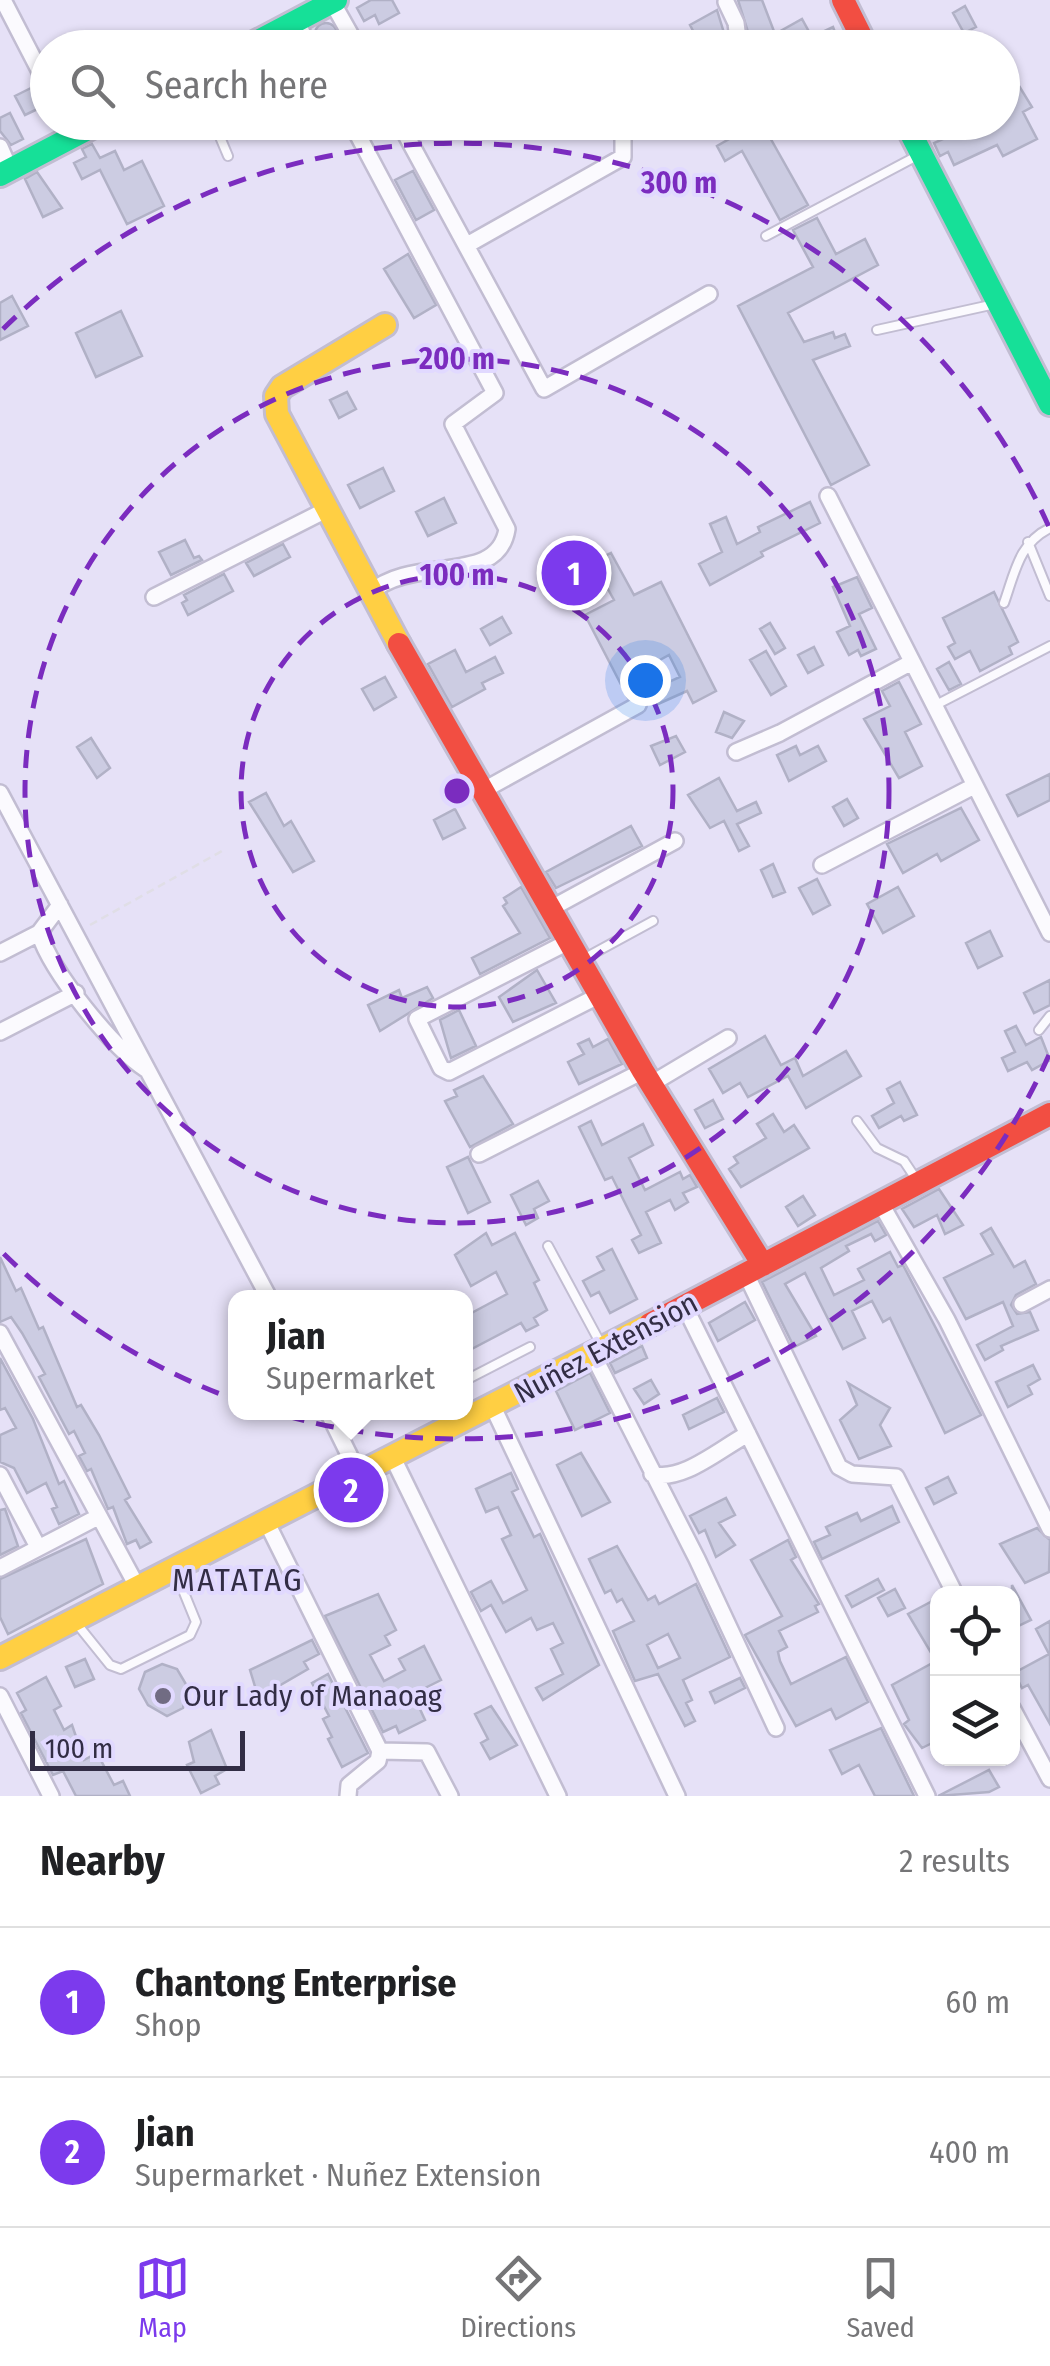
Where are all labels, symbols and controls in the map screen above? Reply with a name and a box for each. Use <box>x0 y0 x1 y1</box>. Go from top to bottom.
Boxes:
search box <box>30 30 1020 140</box>
icon: search <box>65 58 120 113</box>
text: Search here <box>145 62 328 108</box>
text: 300 m <box>640 165 717 201</box>
text: 200 m <box>418 341 495 377</box>
pin: 1 <box>542 536 606 610</box>
text: 100 m <box>420 557 494 593</box>
your location <box>620 655 671 706</box>
centre of rings <box>439 773 475 809</box>
street label: Nuñez Extension <box>508 1285 704 1411</box>
popup <box>228 1290 473 1420</box>
text: Jian <box>266 1313 326 1359</box>
text: Supermarket <box>266 1359 435 1397</box>
pin: 2 <box>318 1452 384 1528</box>
district label: MATATAG <box>172 1561 304 1599</box>
map controls <box>930 1586 1020 1766</box>
button: locate <box>930 1586 1020 1676</box>
button: layers <box>930 1676 1020 1766</box>
place label: Our Lady of Manaoag <box>183 1678 443 1714</box>
marker: Our Lady of Manaoag <box>152 1685 174 1707</box>
scale bar <box>30 1726 245 1770</box>
text: 100 m <box>45 1732 113 1765</box>
text: Nearby <box>40 1836 165 1886</box>
text: 2 results <box>899 1842 1010 1880</box>
text: Chantong Enterprise <box>135 1960 457 2006</box>
text: 1 <box>66 1983 79 2021</box>
text: 60 m <box>945 1983 1010 2021</box>
text: Shop <box>135 2006 202 2044</box>
text: Jian <box>135 2110 195 2156</box>
text: 2 <box>65 2133 80 2171</box>
text: 400 m <box>929 2133 1010 2171</box>
text: Supermarket · Nuñez Extension <box>135 2156 542 2194</box>
tab: Map <box>135 2251 190 2344</box>
tab: Directions <box>460 2251 576 2344</box>
tab: Saved <box>846 2251 915 2344</box>

